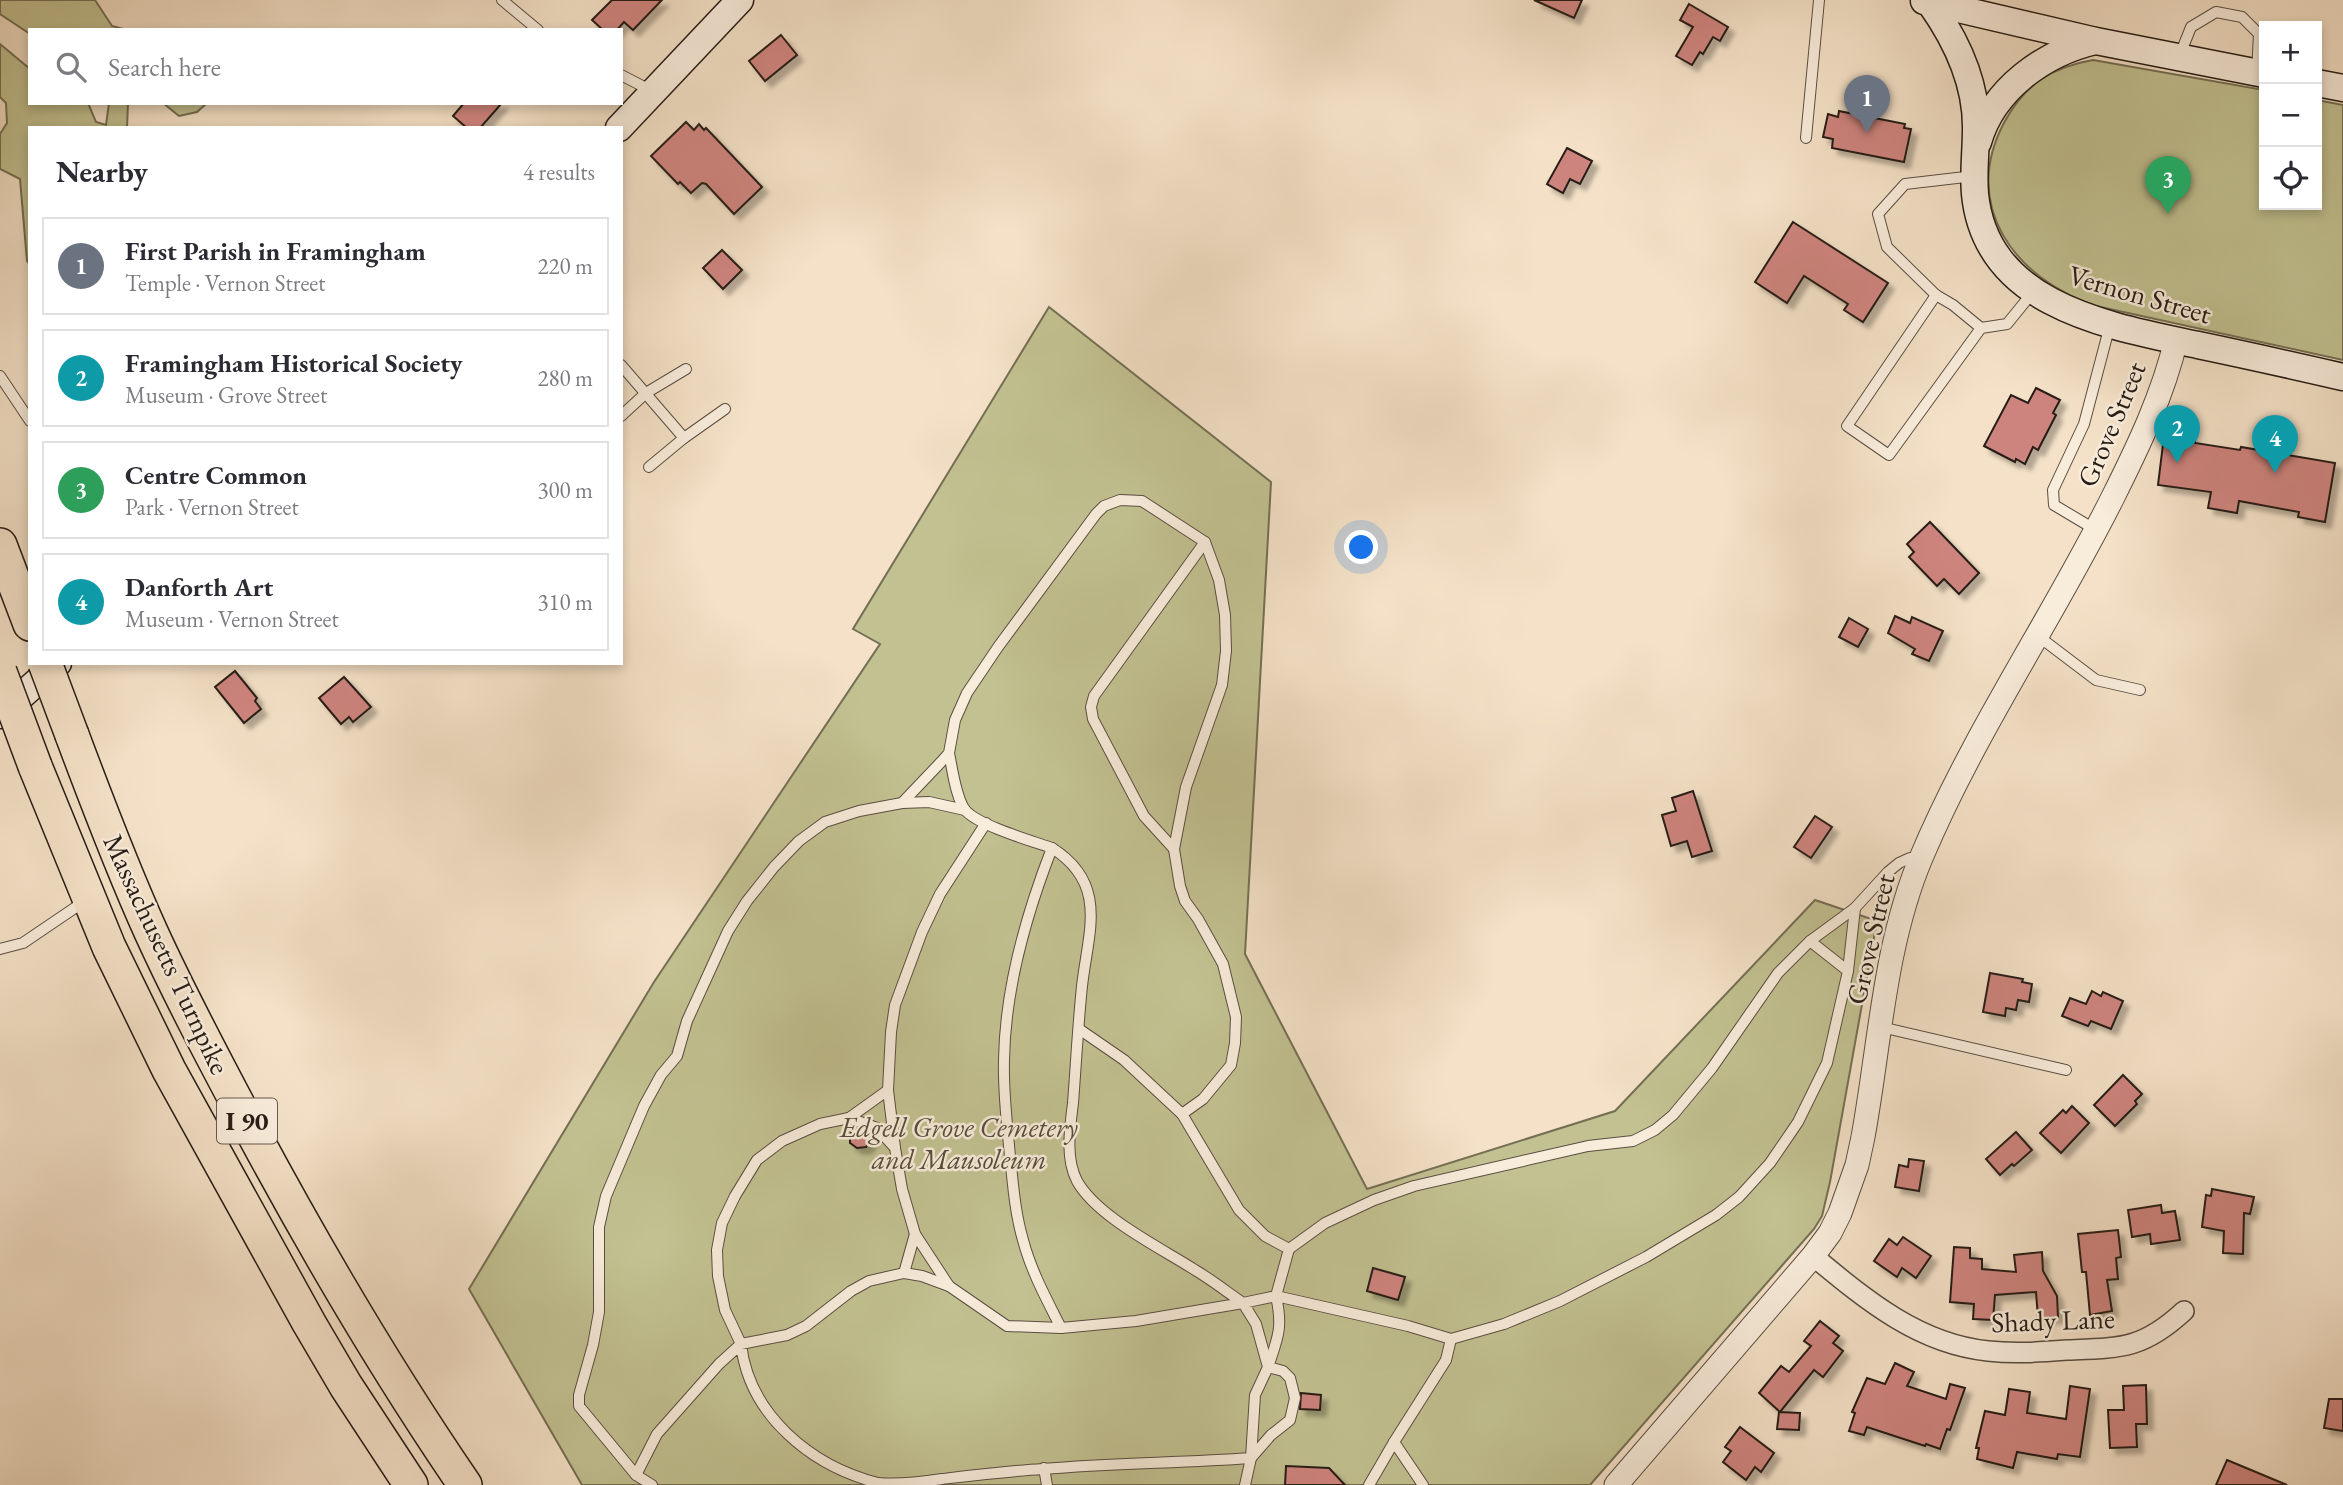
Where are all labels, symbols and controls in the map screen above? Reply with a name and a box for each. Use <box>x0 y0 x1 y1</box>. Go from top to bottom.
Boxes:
map controls <box>2259 21 2322 210</box>
button: + <box>2259 21 2322 84</box>
search box <box>28 28 623 105</box>
icon: search <box>52 48 90 86</box>
text: Search here <box>108 50 221 84</box>
pin: 1 <box>1844 75 1890 133</box>
button: − <box>2259 84 2322 147</box>
button: locate <box>2259 147 2322 210</box>
text: Nearby <box>56 152 148 191</box>
pin: 3 <box>2145 156 2191 214</box>
text: 4 results <box>523 157 595 187</box>
text: First Parish in Framingham <box>125 234 426 268</box>
text: 1 <box>75 251 87 281</box>
text: 220 m <box>537 251 593 281</box>
street label: Vernon Street <box>2064 256 2216 332</box>
text: Temple · Vernon Street <box>125 268 325 298</box>
text: Framingham Historical Society <box>125 346 463 380</box>
street label: Grove Street <box>2068 356 2154 492</box>
text: 2 <box>75 363 87 393</box>
text: 280 m <box>537 363 593 393</box>
text: Museum · Grove Street <box>125 380 327 410</box>
pin: 2 <box>2154 405 2200 463</box>
pin: 4 <box>2252 415 2298 473</box>
text: Centre Common <box>125 458 307 492</box>
text: 3 <box>75 475 87 505</box>
text: 300 m <box>537 475 593 505</box>
text: Park · Vernon Street <box>125 492 299 522</box>
your location <box>1344 530 1378 564</box>
text: Danforth Art <box>125 570 273 604</box>
text: 4 <box>75 587 87 617</box>
text: 310 m <box>537 587 593 617</box>
text: Museum · Vernon Street <box>125 604 339 634</box>
street label: Massachusetts Turnpike <box>96 828 238 1080</box>
street label: Grove Street <box>1838 870 1903 1008</box>
road number: I 90 <box>217 1098 277 1144</box>
park label: Edgell Grove Cemetery and Mausoleum <box>839 1109 1079 1177</box>
street label: Shady Lane <box>1990 1300 2116 1340</box>

